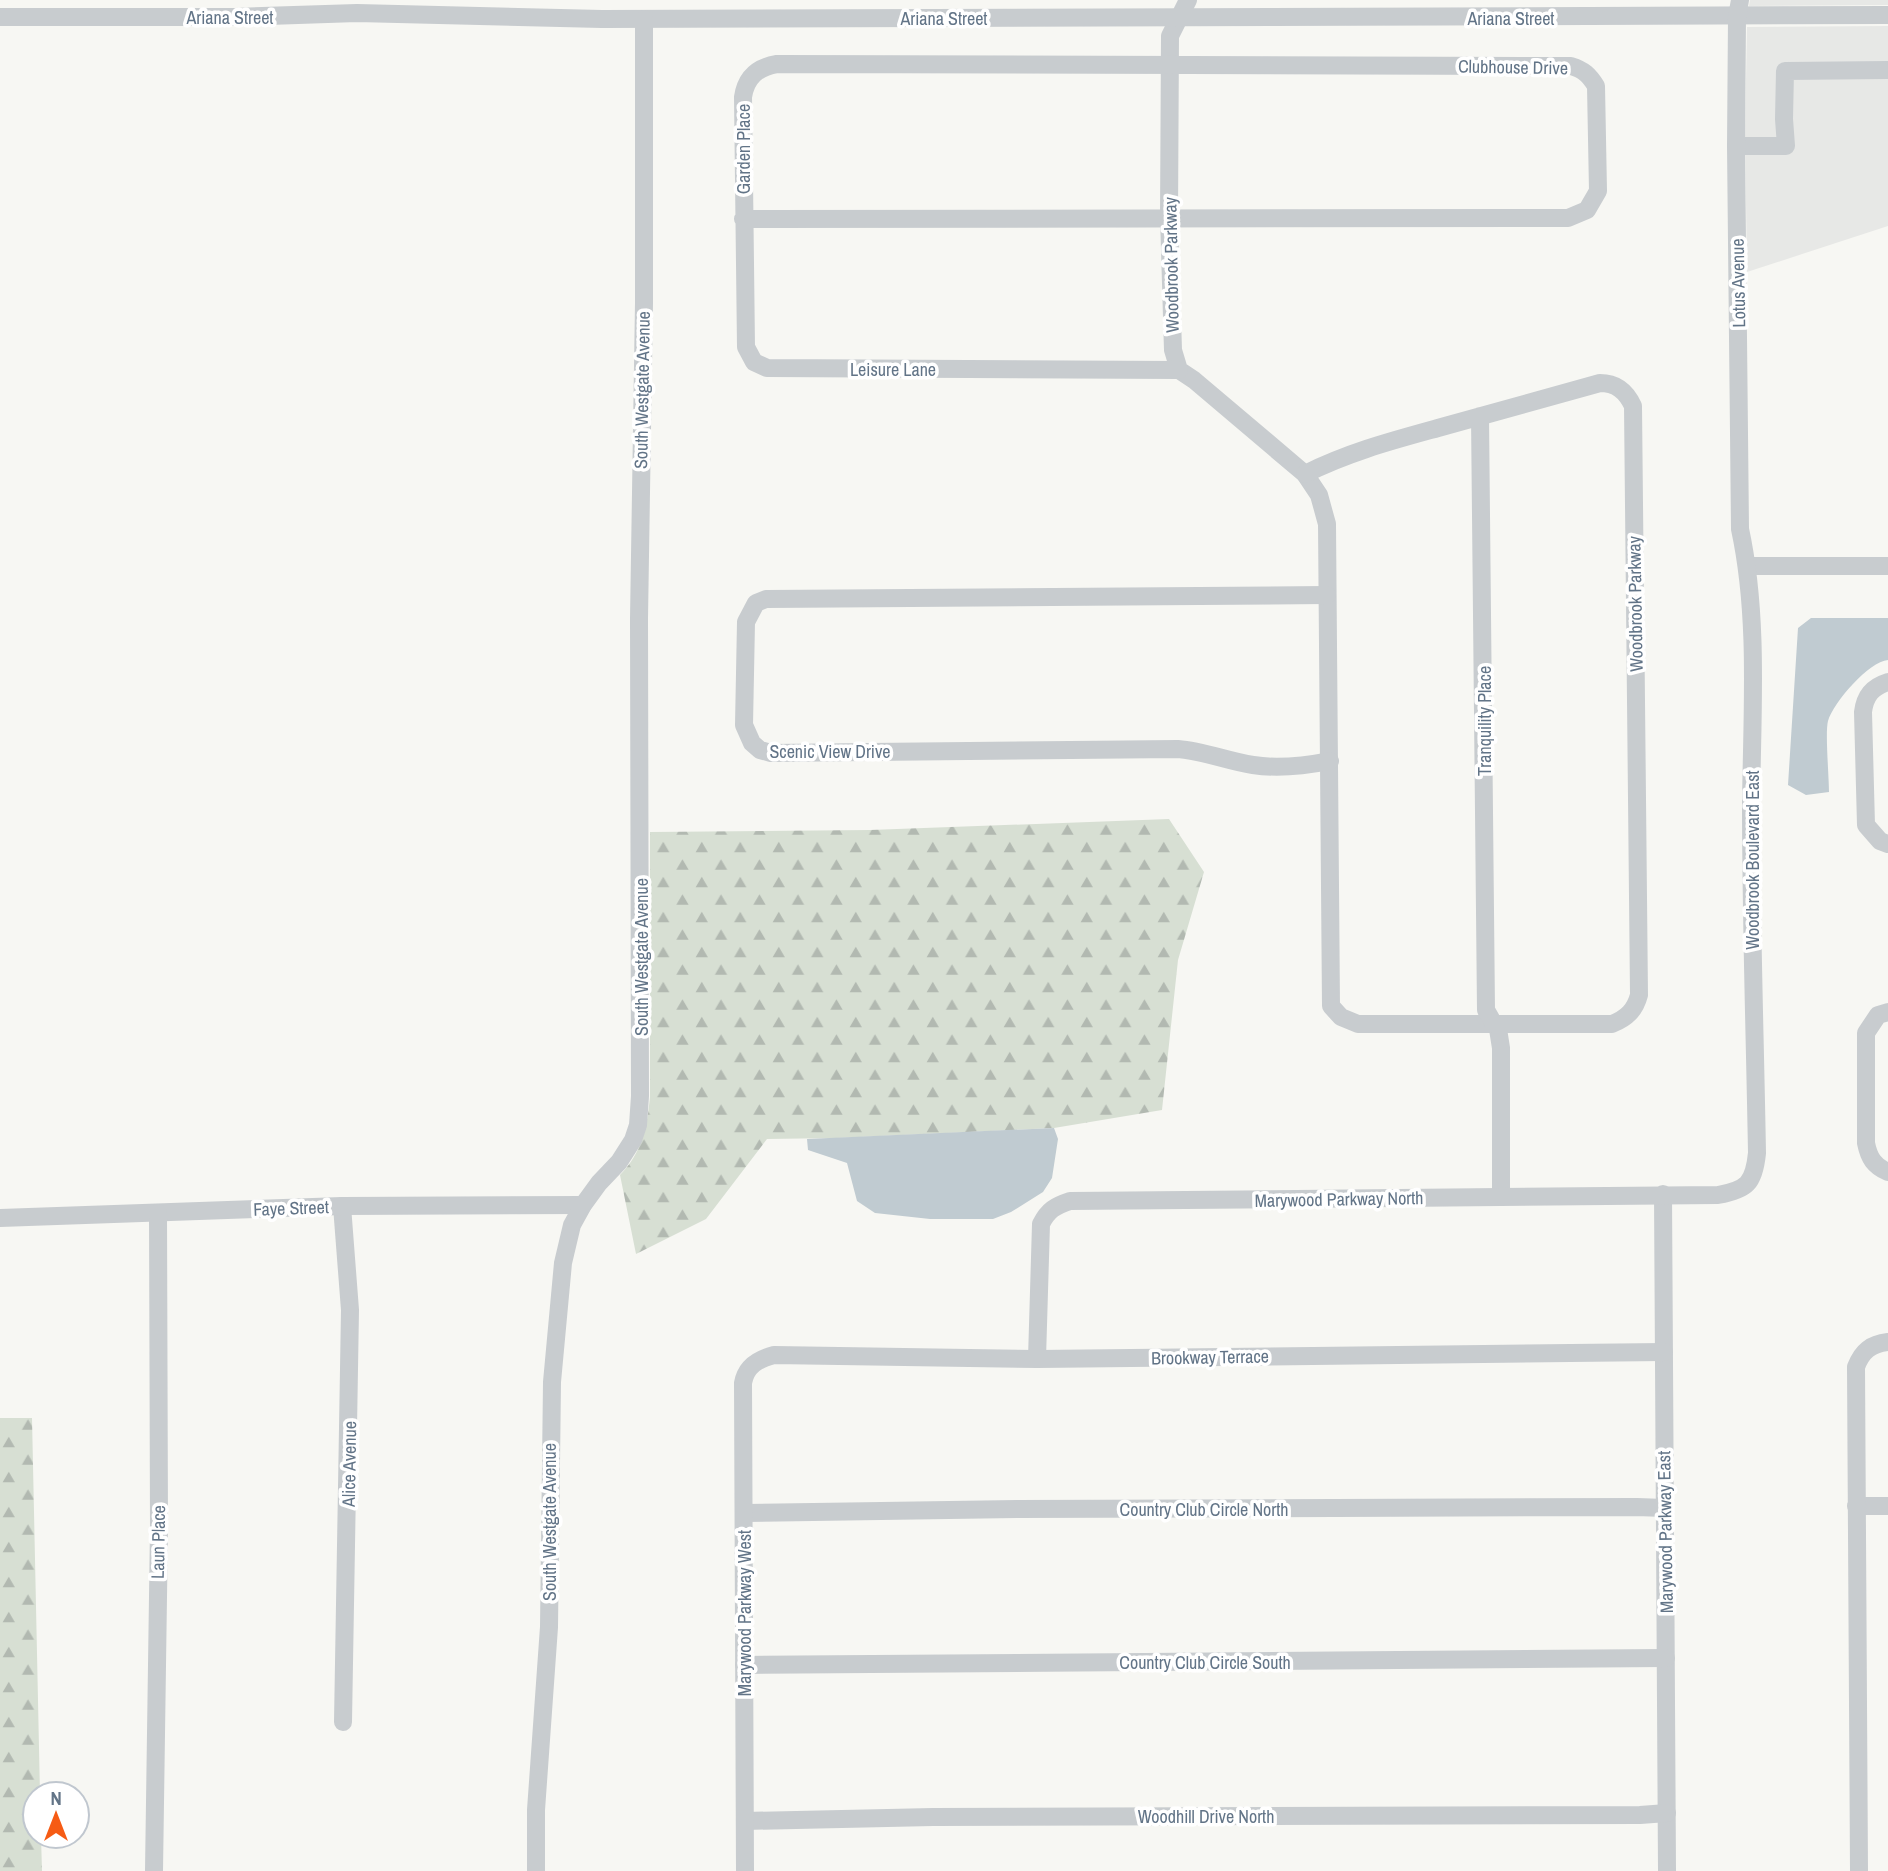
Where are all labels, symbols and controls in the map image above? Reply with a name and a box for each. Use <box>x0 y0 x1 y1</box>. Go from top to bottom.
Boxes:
street label: Ariana Street <box>186 5 273 30</box>
street label: Ariana Street <box>900 6 987 31</box>
street label: Ariana Street <box>1467 6 1554 31</box>
street label: Clubhouse Drive <box>1458 54 1568 80</box>
street label: Garden Place <box>731 104 756 194</box>
street label: Woodbrook Parkway <box>1157 196 1185 333</box>
street label: Lotus Avenue <box>1725 238 1751 328</box>
street label: South Westgate Avenue <box>628 311 656 469</box>
street label: Leisure Lane <box>850 357 936 382</box>
street label: Woodbrook Parkway <box>1621 535 1649 672</box>
street label: Tranquility Place <box>1472 666 1497 776</box>
street label: Scenic View Drive <box>769 739 891 764</box>
street label: Woodbrook Boulevard East <box>1740 770 1765 950</box>
street label: South Westgate Avenue <box>629 878 654 1036</box>
street label: Marywood Parkway North <box>1254 1185 1424 1213</box>
street label: Faye Street <box>253 1194 329 1222</box>
street label: Brookway Terrace <box>1151 1343 1269 1371</box>
street label: Alice Avenue <box>336 1421 362 1508</box>
street label: South Westgate Avenue <box>537 1443 562 1601</box>
street label: Marywood Parkway East <box>1651 1451 1679 1613</box>
street label: Country Club Circle North <box>1120 1497 1288 1522</box>
street label: Laun Place <box>145 1505 171 1579</box>
street label: Marywood Parkway West <box>732 1530 757 1696</box>
street label: Country Club Circle South <box>1119 1650 1291 1675</box>
north arrow <box>21 1780 91 1850</box>
text: N <box>50 1785 62 1811</box>
street label: Woodhill Drive North <box>1138 1804 1274 1829</box>

